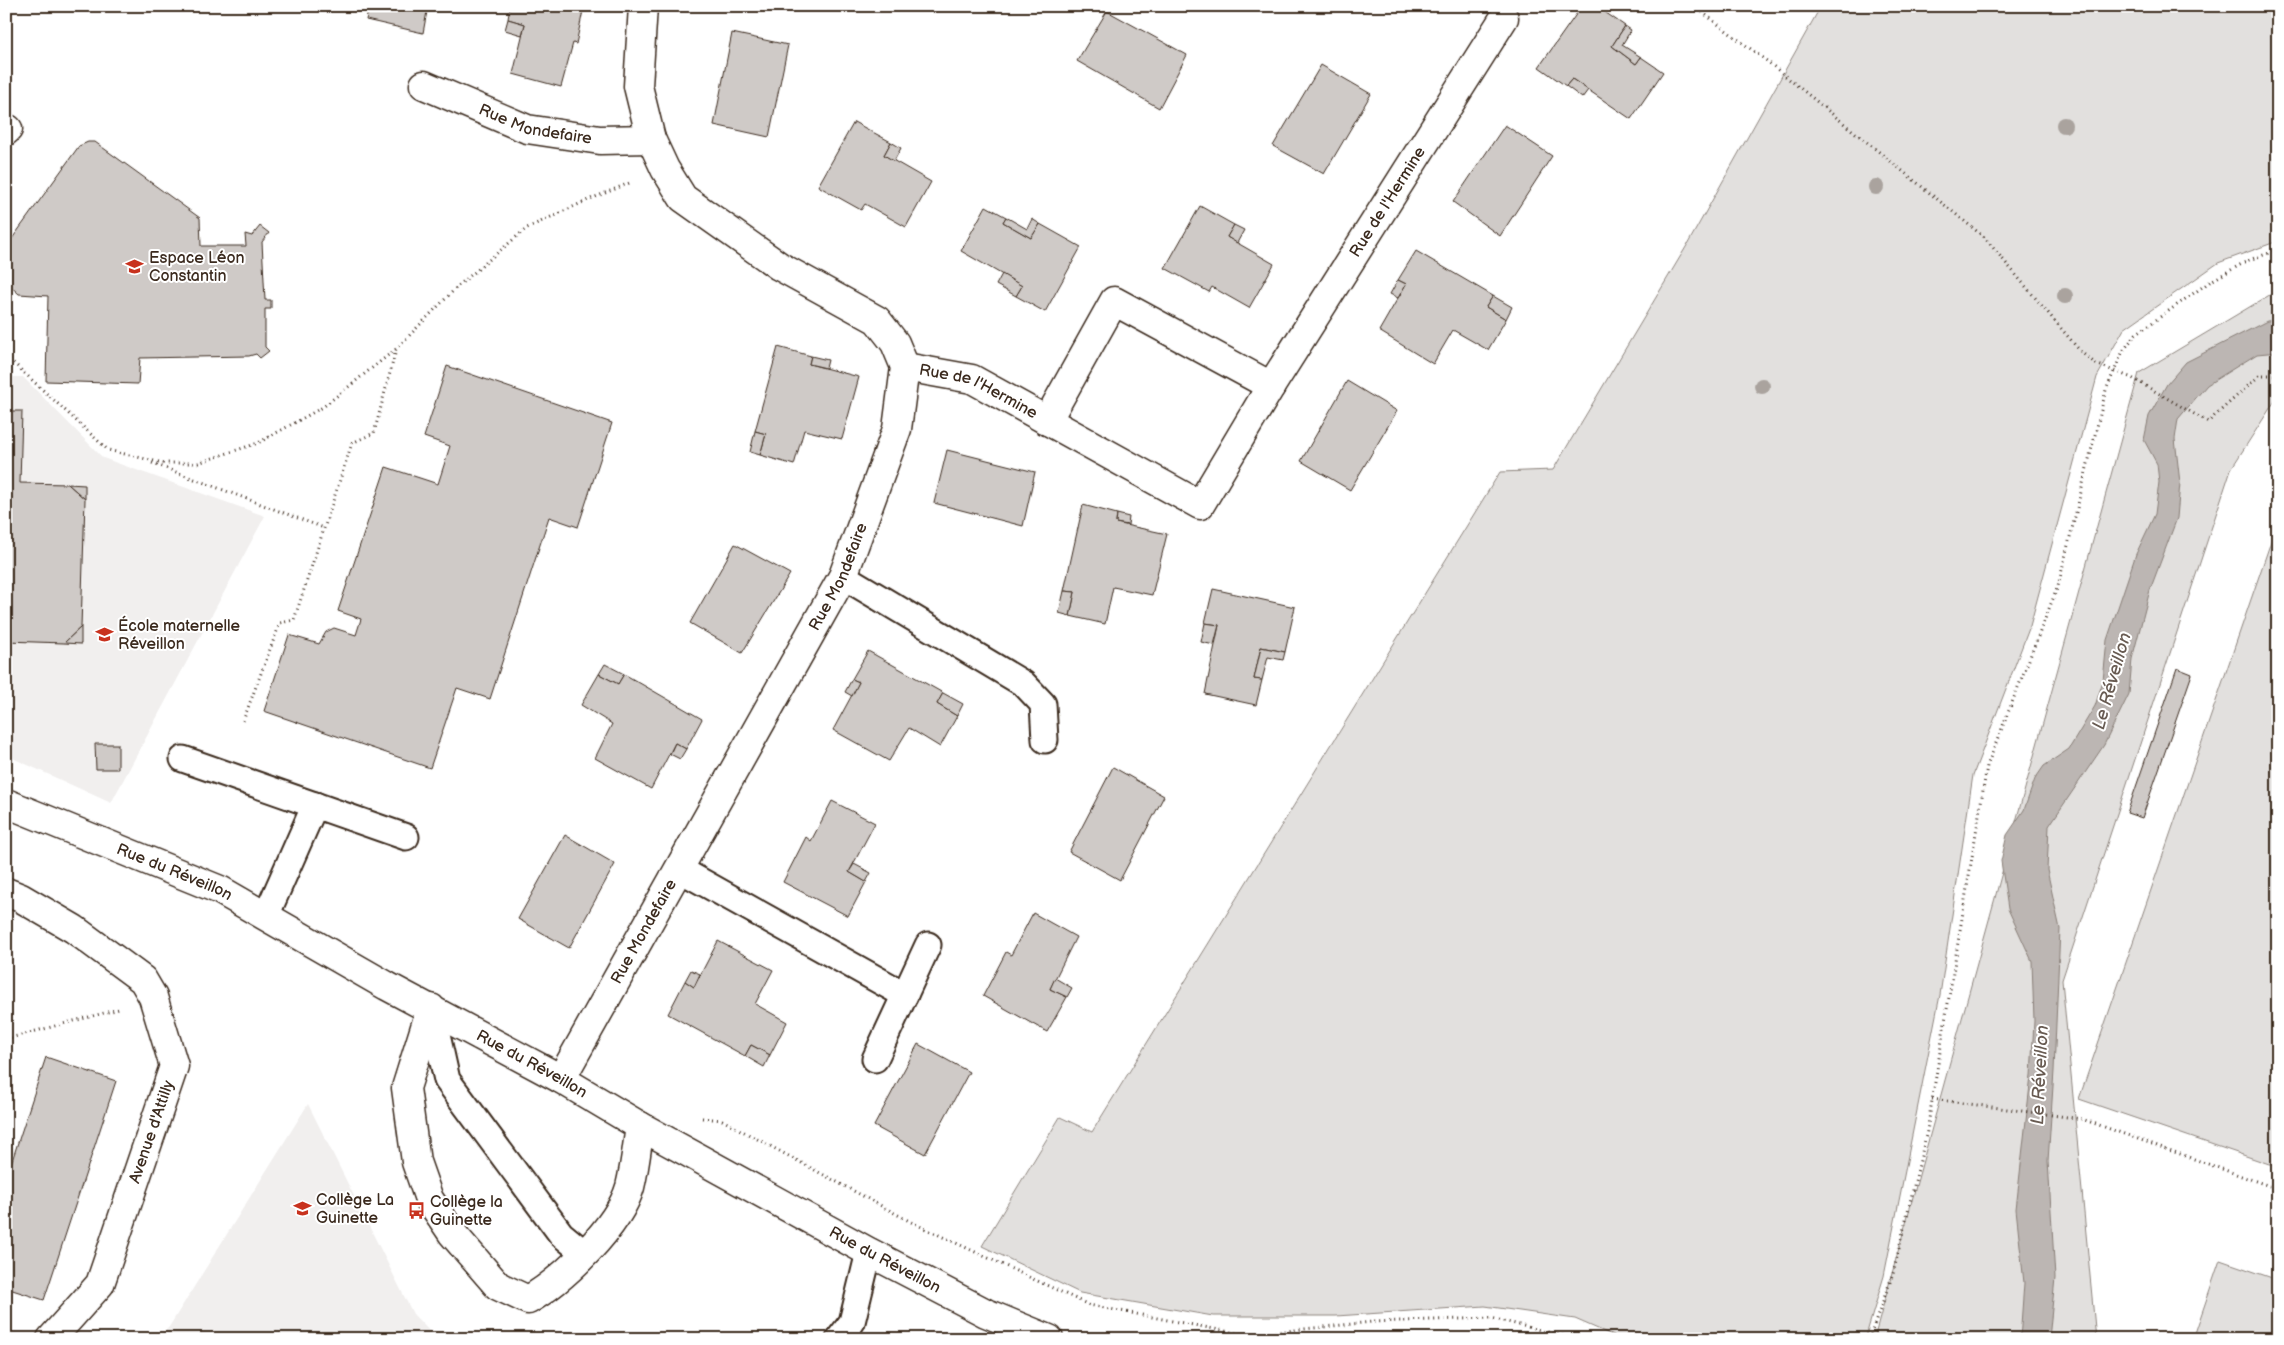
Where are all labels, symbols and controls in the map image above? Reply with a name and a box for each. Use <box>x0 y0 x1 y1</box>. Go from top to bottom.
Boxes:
street label: Rue Mondefaire <box>476 100 594 148</box>
street label: Rue de l'Hermine <box>1346 143 1430 261</box>
place label: Espace Léon Constantin <box>149 249 245 286</box>
school or university icon: Espace Léon Constantin <box>125 257 145 277</box>
street label: Rue de l'Hermine <box>918 360 1041 423</box>
street label: Rue Mondefaire <box>805 520 871 634</box>
place label: École maternelle Réveillon <box>118 615 241 654</box>
school or university icon: École maternelle Réveillon <box>94 625 114 645</box>
water label: Le Réveillon <box>2088 630 2136 732</box>
street label: Rue du Réveillon <box>114 839 236 905</box>
street label: Rue Mondefaire <box>607 876 681 987</box>
water label: Le Réveillon <box>2027 1025 2053 1125</box>
street label: Rue du Réveillon <box>473 1026 591 1102</box>
street label: Avenue d'Attilly <box>126 1077 179 1186</box>
place label: Collège La Guinette <box>316 1191 394 1228</box>
place label: Collège la Guinette <box>430 1193 503 1230</box>
school or university icon: Collège La Guinette <box>292 1199 312 1219</box>
bus stop icon: Collège la Guinette <box>406 1201 426 1221</box>
street label: Rue du Réveillon <box>826 1222 944 1297</box>

